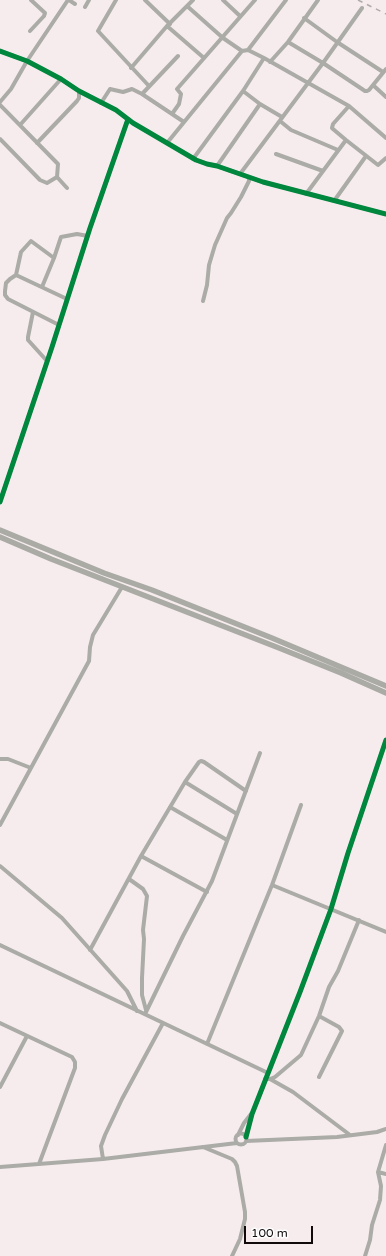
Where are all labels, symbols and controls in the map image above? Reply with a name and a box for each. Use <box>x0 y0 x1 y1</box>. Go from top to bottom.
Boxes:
scale bar <box>246 1218 315 1244</box>
text: 100 m <box>251 1226 288 1240</box>

